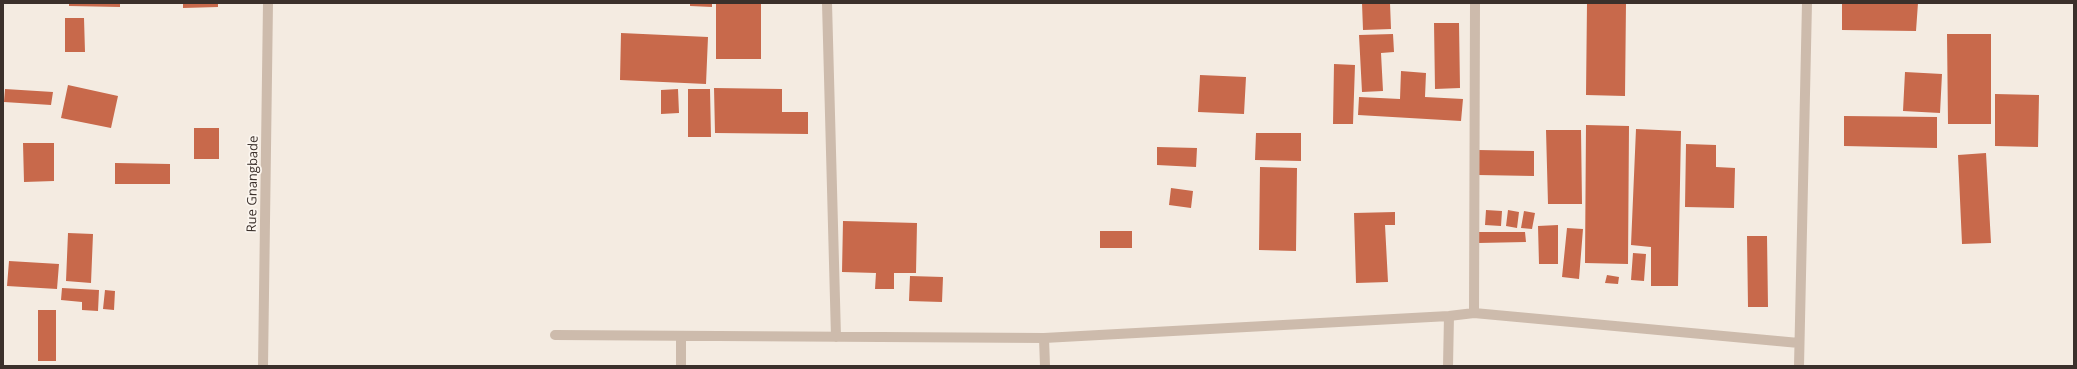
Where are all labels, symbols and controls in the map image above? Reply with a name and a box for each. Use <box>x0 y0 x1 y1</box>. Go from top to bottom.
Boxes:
street label: Rue Gnangbade <box>244 135 262 233</box>

